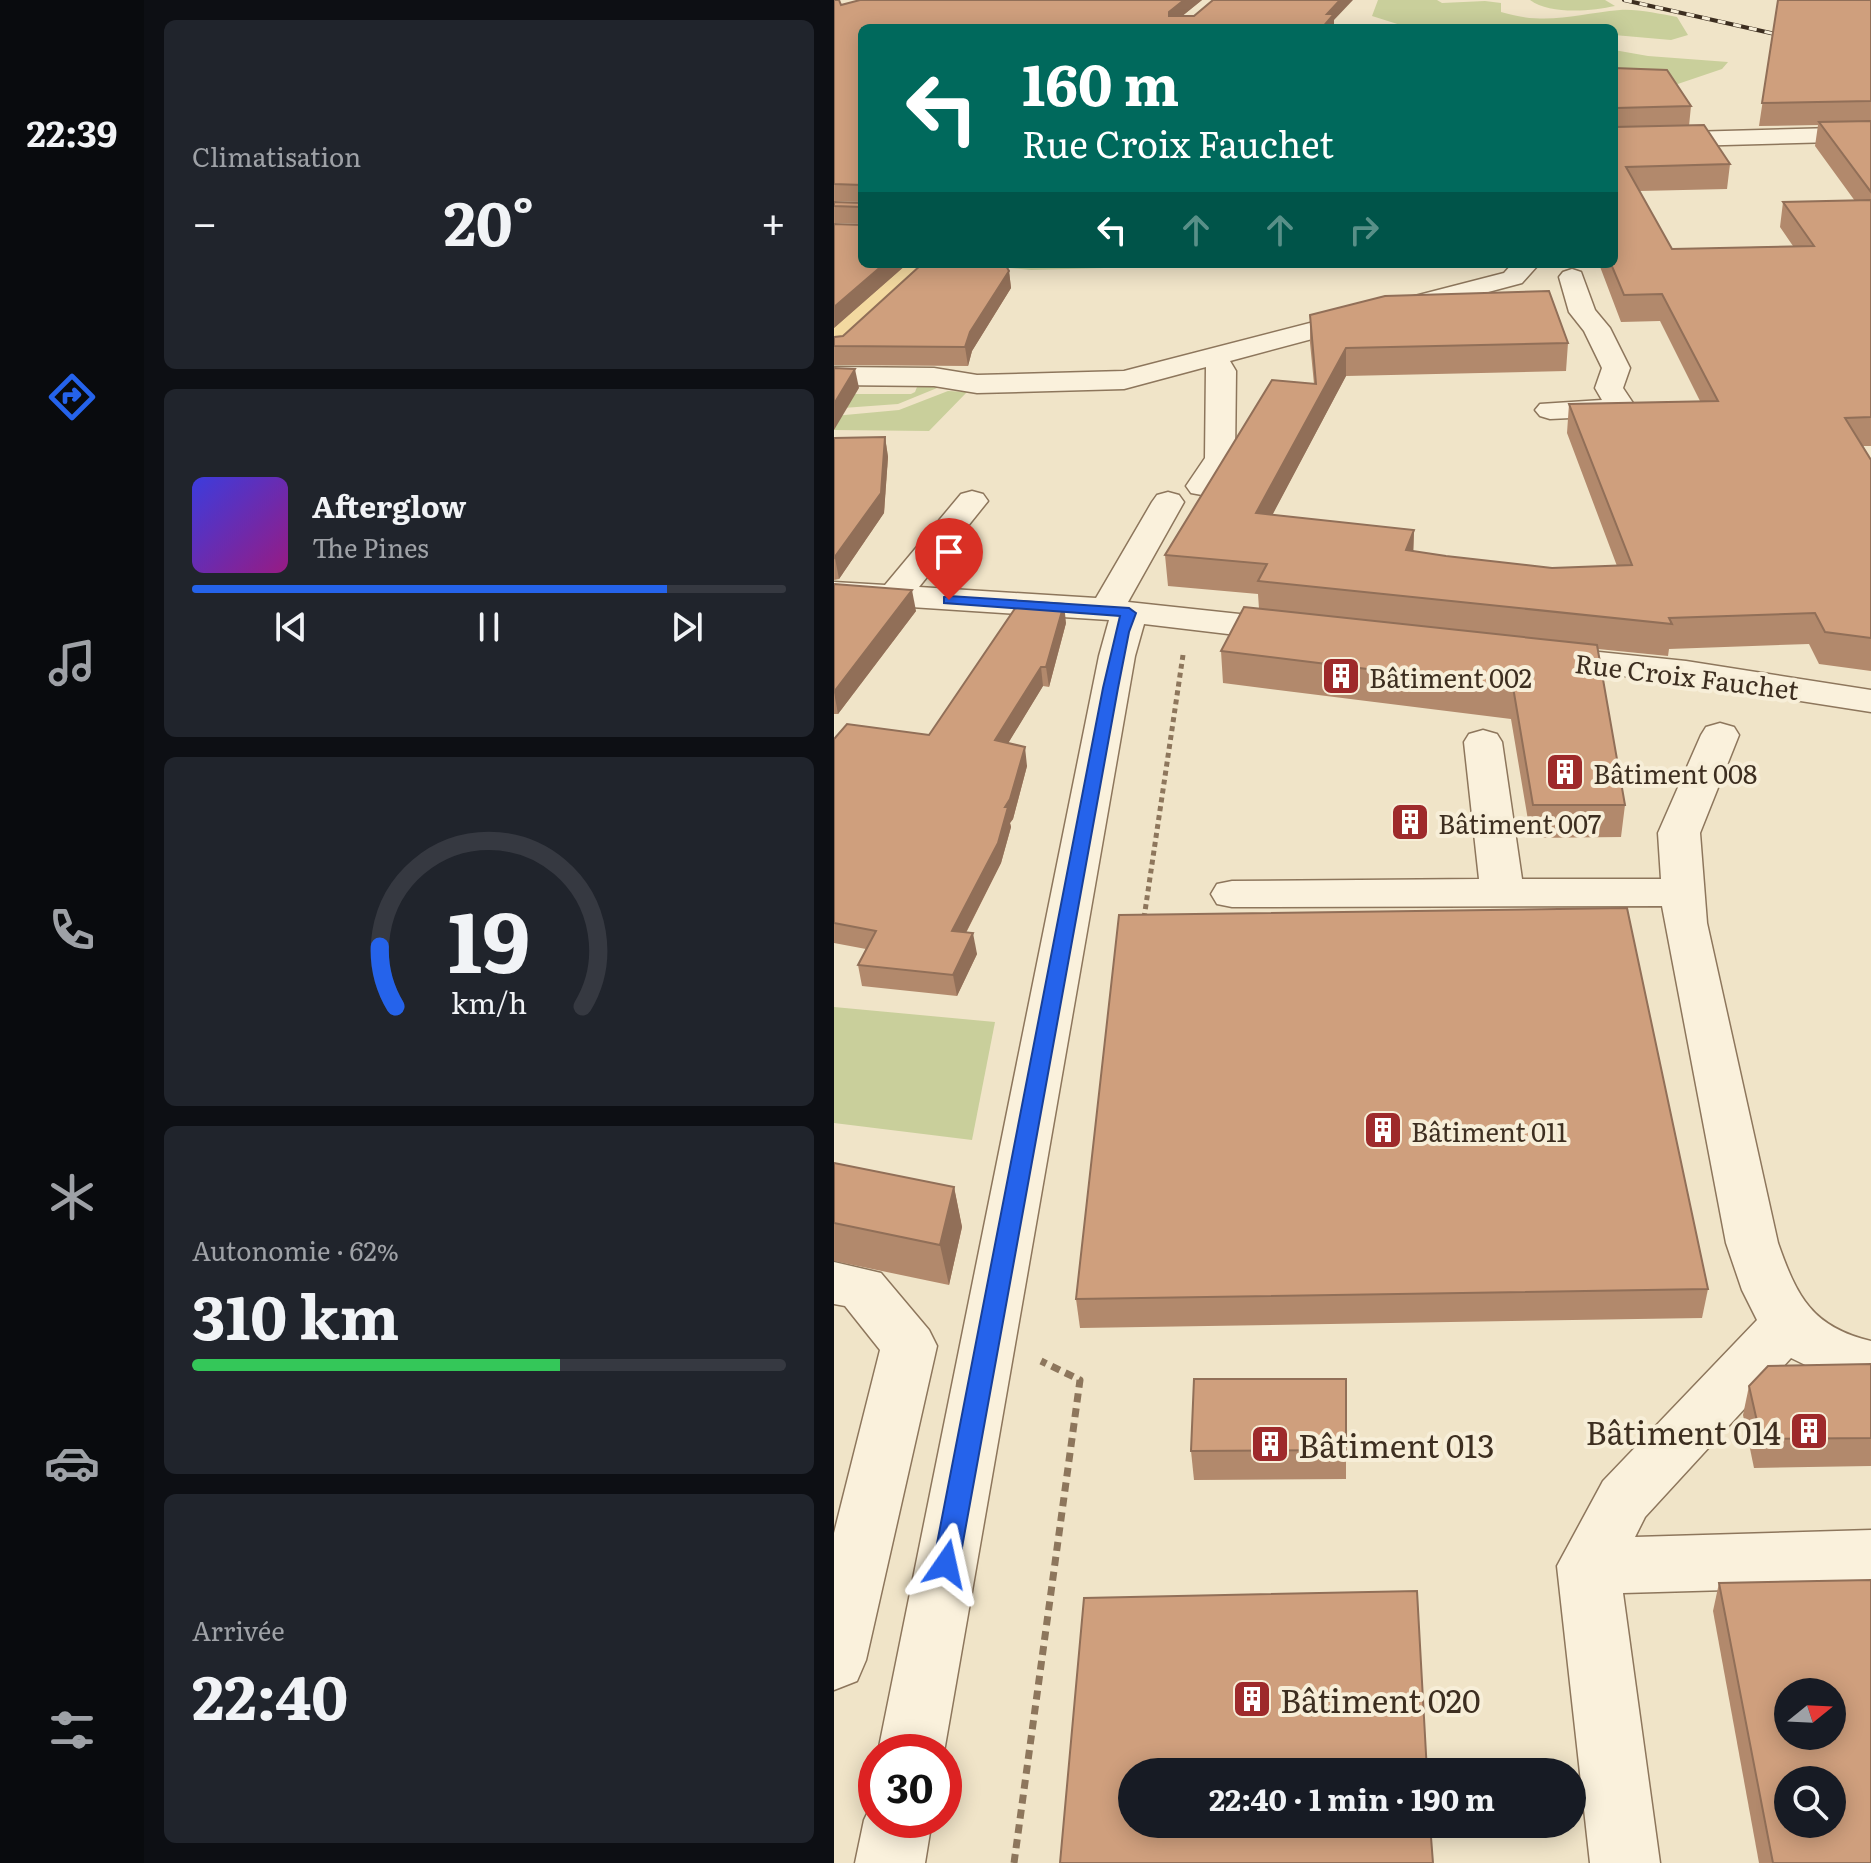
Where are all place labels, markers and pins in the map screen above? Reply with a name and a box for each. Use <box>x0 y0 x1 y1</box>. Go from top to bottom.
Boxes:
pin <box>915 518 983 600</box>
building icon: Bâtiment 002 <box>1320 655 1362 697</box>
place label: Bâtiment 002 <box>1369 657 1532 696</box>
building icon: Bâtiment 008 <box>1544 751 1586 793</box>
place label: Bâtiment 008 <box>1593 753 1757 792</box>
building icon: Bâtiment 007 <box>1389 801 1431 843</box>
place label: Bâtiment 007 <box>1438 803 1601 842</box>
building icon: Bâtiment 011 <box>1362 1109 1404 1151</box>
place label: Bâtiment 011 <box>1411 1111 1567 1150</box>
place label: Bâtiment 014 <box>1585 1407 1781 1455</box>
building icon: Bâtiment 014 <box>1788 1410 1830 1452</box>
place label: Bâtiment 013 <box>1298 1420 1495 1468</box>
building icon: Bâtiment 013 <box>1249 1423 1291 1465</box>
place label: Bâtiment 020 <box>1280 1675 1481 1723</box>
building icon: Bâtiment 020 <box>1231 1678 1273 1720</box>

